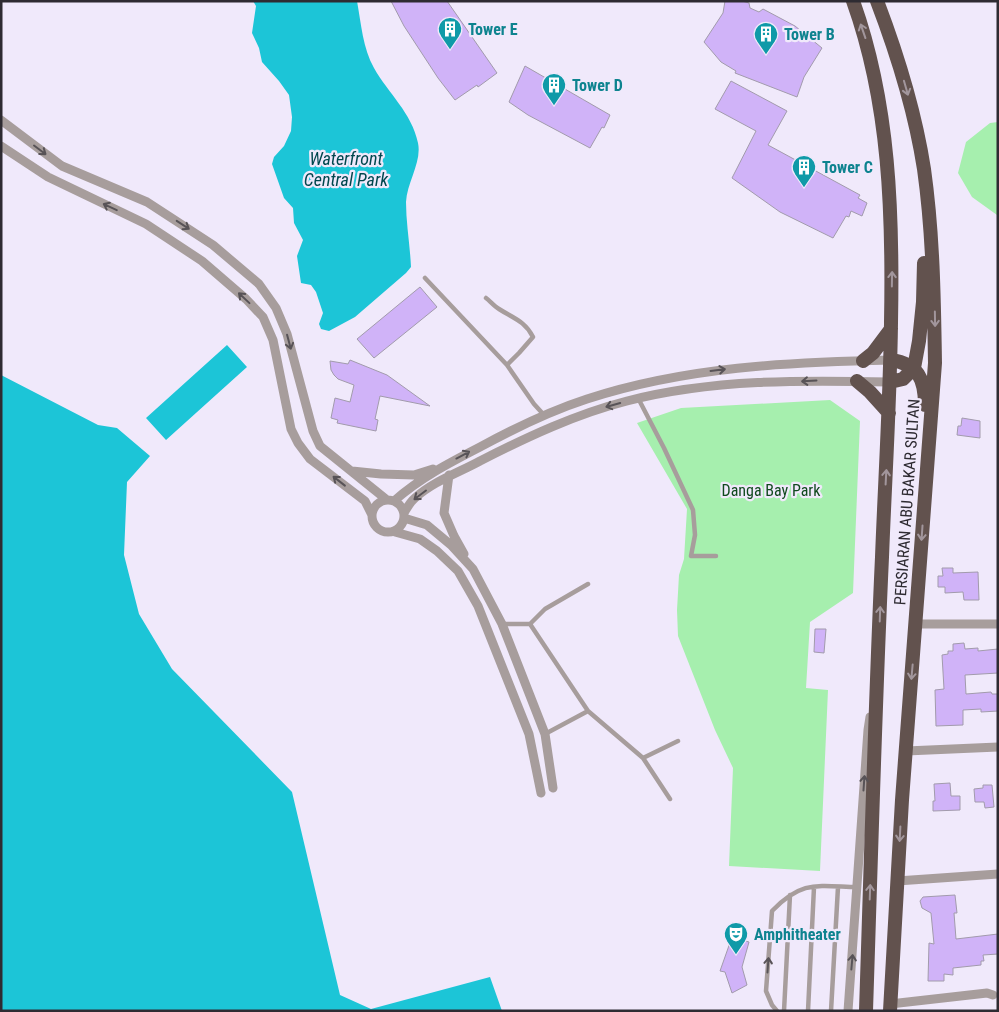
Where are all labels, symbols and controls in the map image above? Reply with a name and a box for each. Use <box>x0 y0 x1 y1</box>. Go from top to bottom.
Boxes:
building icon: Tower E <box>437 16 463 50</box>
place label: Tower E <box>468 20 518 39</box>
building icon: Tower B <box>753 21 779 55</box>
one-way arrow <box>858 24 867 39</box>
place label: Tower B <box>784 25 835 44</box>
building icon: Tower D <box>541 72 567 106</box>
place label: Tower D <box>572 76 623 95</box>
one-way arrow <box>902 80 912 96</box>
one-way arrow <box>33 144 46 155</box>
water label: Waterfront Central Park <box>304 148 389 190</box>
building icon: Tower C <box>791 154 817 188</box>
place label: Tower C <box>822 158 873 177</box>
one-way arrow <box>103 202 118 211</box>
one-way arrow <box>176 220 190 231</box>
one-way arrow <box>887 272 897 288</box>
one-way arrow <box>237 292 250 304</box>
one-way arrow <box>930 310 939 326</box>
one-way arrow <box>285 334 294 350</box>
one-way arrow <box>710 365 726 375</box>
one-way arrow <box>801 376 817 386</box>
street label: PERSIARAN ABU BAKAR SULTAN <box>890 398 924 606</box>
one-way arrow <box>606 400 622 410</box>
one-way arrow <box>456 450 470 460</box>
one-way arrow <box>881 469 890 485</box>
one-way arrow <box>332 476 346 486</box>
park label: Danga Bay Park <box>722 481 821 500</box>
one-way arrow <box>413 490 426 501</box>
one-way arrow <box>918 525 927 541</box>
one-way arrow <box>875 606 884 622</box>
one-way arrow <box>907 664 917 680</box>
one-way arrow <box>860 775 869 791</box>
one-way arrow <box>895 826 904 842</box>
one-way arrow <box>865 884 875 900</box>
theatre icon: Amphitheater <box>723 921 749 955</box>
place label: Amphitheater <box>754 925 841 944</box>
one-way arrow <box>847 954 856 970</box>
one-way arrow <box>763 957 773 973</box>

